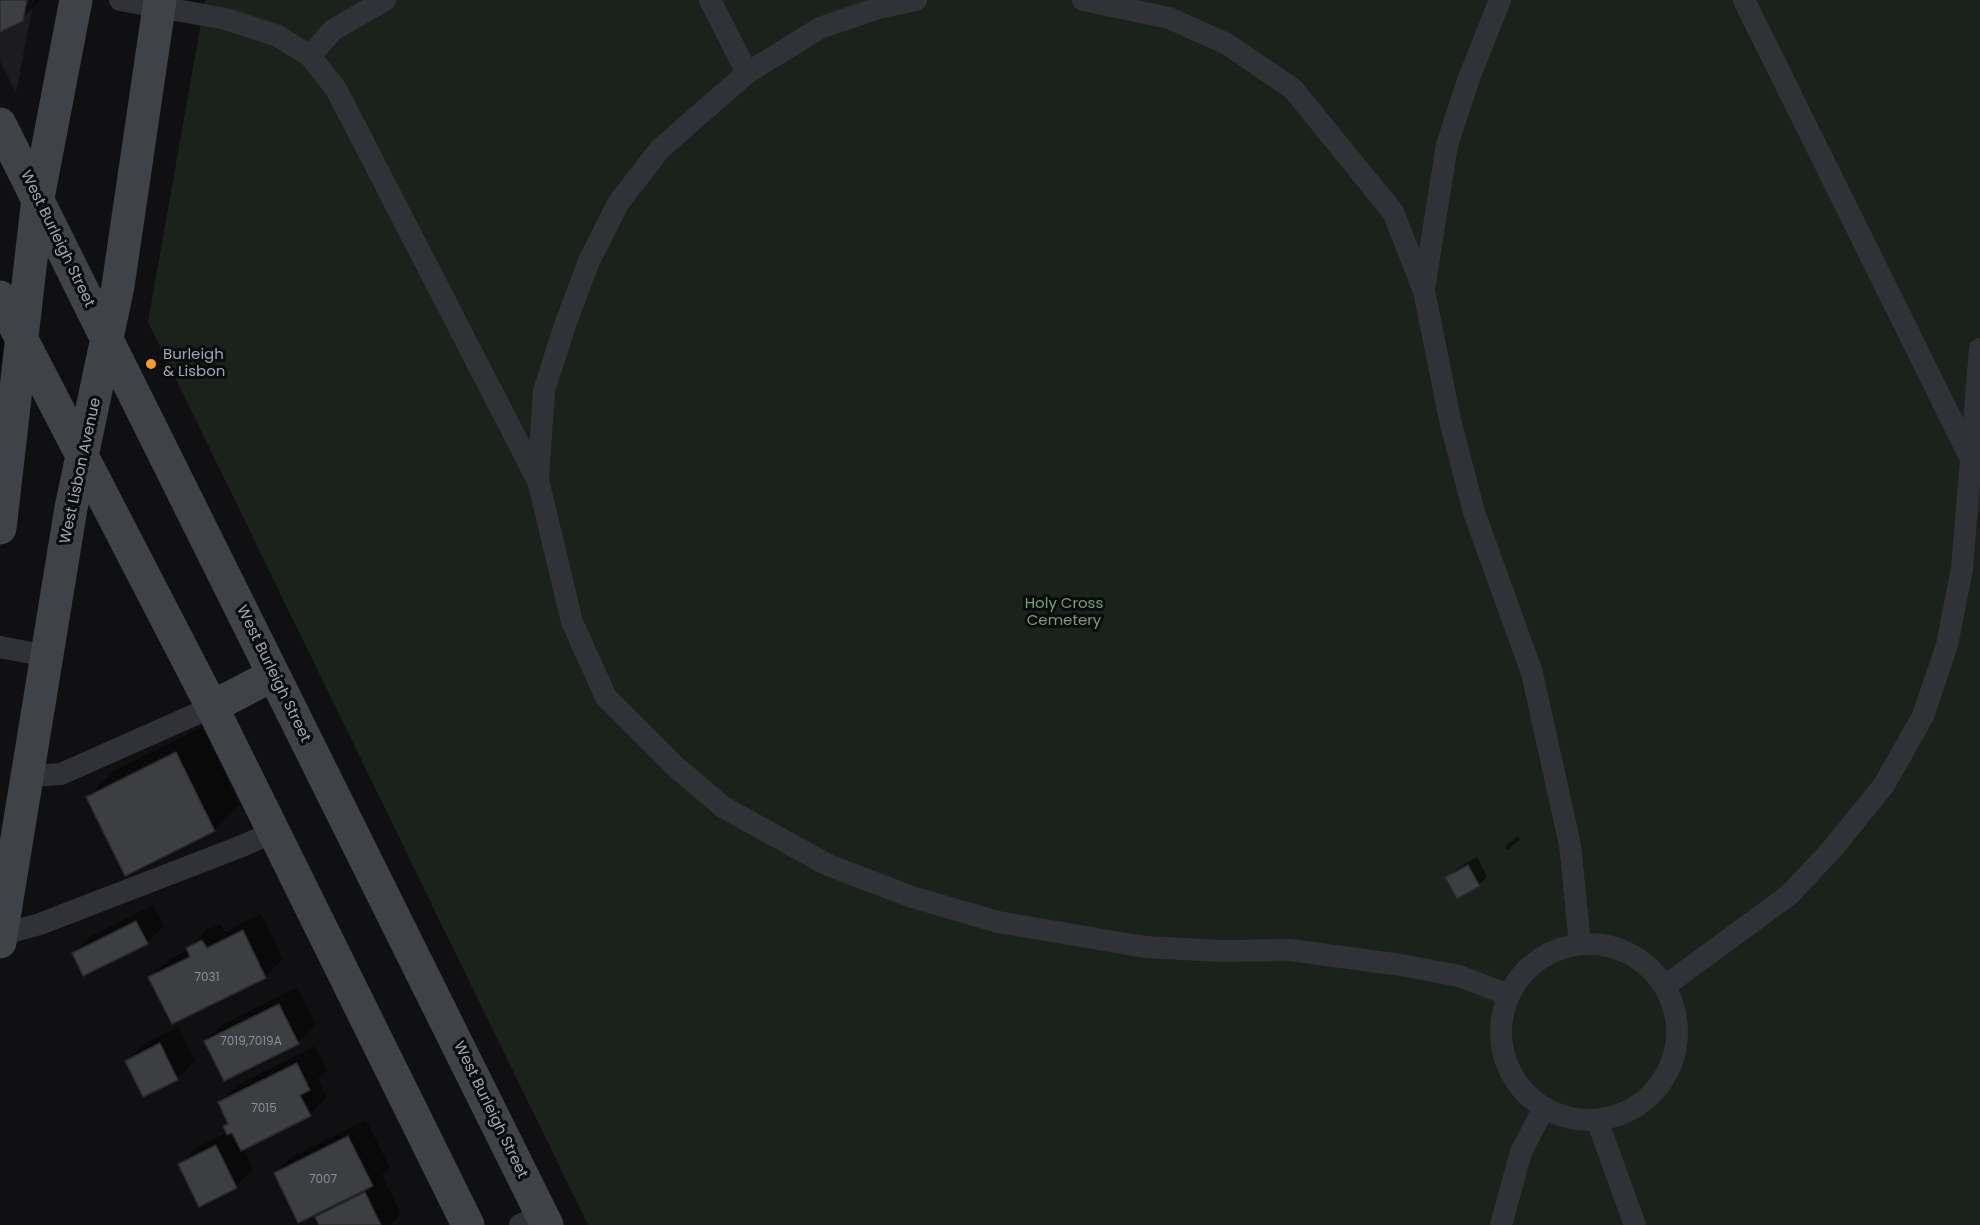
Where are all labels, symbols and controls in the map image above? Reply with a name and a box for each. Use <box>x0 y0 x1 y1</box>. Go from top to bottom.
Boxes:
street label: West Burleigh Street <box>16 168 98 310</box>
place label: Burleigh & Lisbon <box>163 346 225 381</box>
marker: Burleigh & Lisbon <box>144 357 158 371</box>
street label: West Lisbon Avenue <box>57 396 105 546</box>
park label: Holy Cross Cemetery <box>1025 595 1103 630</box>
street label: West Burleigh Street <box>232 603 314 745</box>
house number: 7031 <box>195 971 219 985</box>
house number: 7019,7019A <box>220 1035 282 1049</box>
street label: West Burleigh Street <box>449 1039 531 1181</box>
house number: 7015 <box>251 1102 277 1116</box>
house number: 7007 <box>309 1173 337 1187</box>

